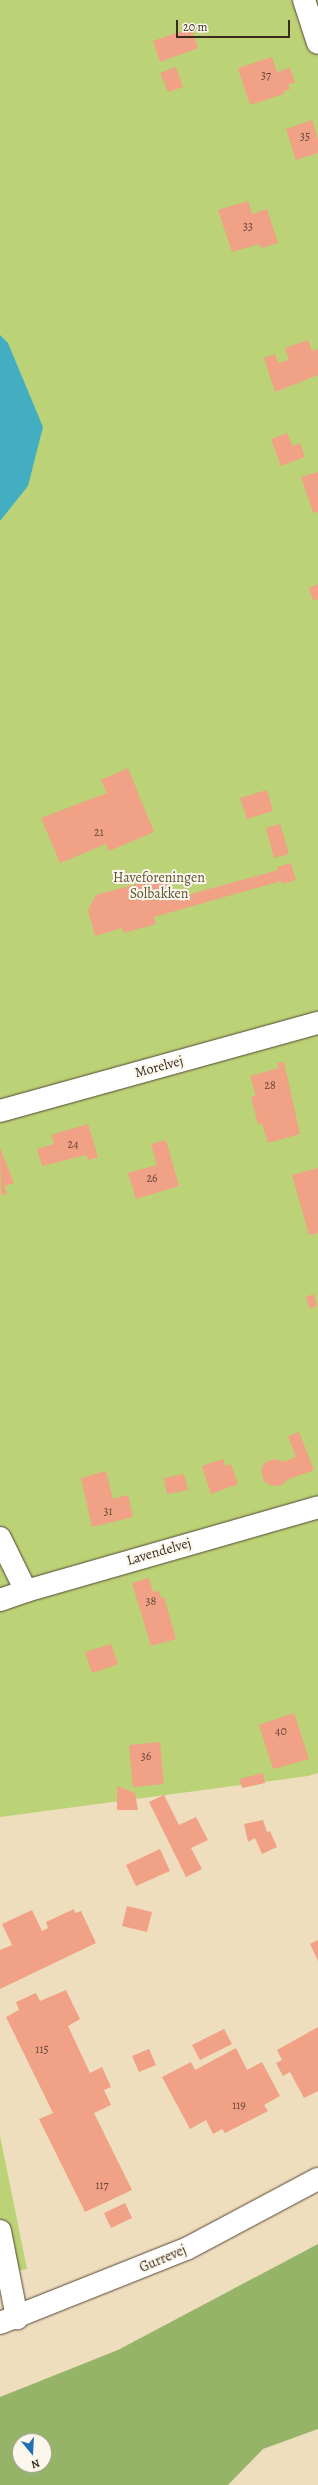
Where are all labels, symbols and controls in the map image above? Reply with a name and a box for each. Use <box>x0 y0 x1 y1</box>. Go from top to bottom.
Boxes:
scale bar <box>178 12 292 38</box>
text: 20 m <box>183 19 207 35</box>
house number: 37 <box>261 69 271 83</box>
house number: 35 <box>300 130 310 144</box>
house number: 33 <box>243 220 253 234</box>
house number: 21 <box>94 826 104 840</box>
park label: Haveforeningen Solbakken <box>113 870 205 902</box>
street label: Morelvej <box>133 1053 185 1081</box>
house number: 28 <box>264 1079 276 1093</box>
house number: 24 <box>67 1138 79 1152</box>
house number: 26 <box>146 1172 158 1186</box>
house number: 31 <box>103 1505 113 1519</box>
street label: Lavendelvej <box>125 1535 193 1569</box>
house number: 38 <box>146 1595 156 1609</box>
house number: 40 <box>275 1725 287 1739</box>
house number: 36 <box>141 1750 151 1764</box>
house number: 115 <box>35 2043 49 2057</box>
house number: 119 <box>232 2099 246 2113</box>
house number: 117 <box>95 2179 109 2193</box>
street label: Gurrevej <box>137 2242 189 2276</box>
north arrow <box>12 2433 52 2473</box>
text: N <box>29 2456 42 2472</box>

